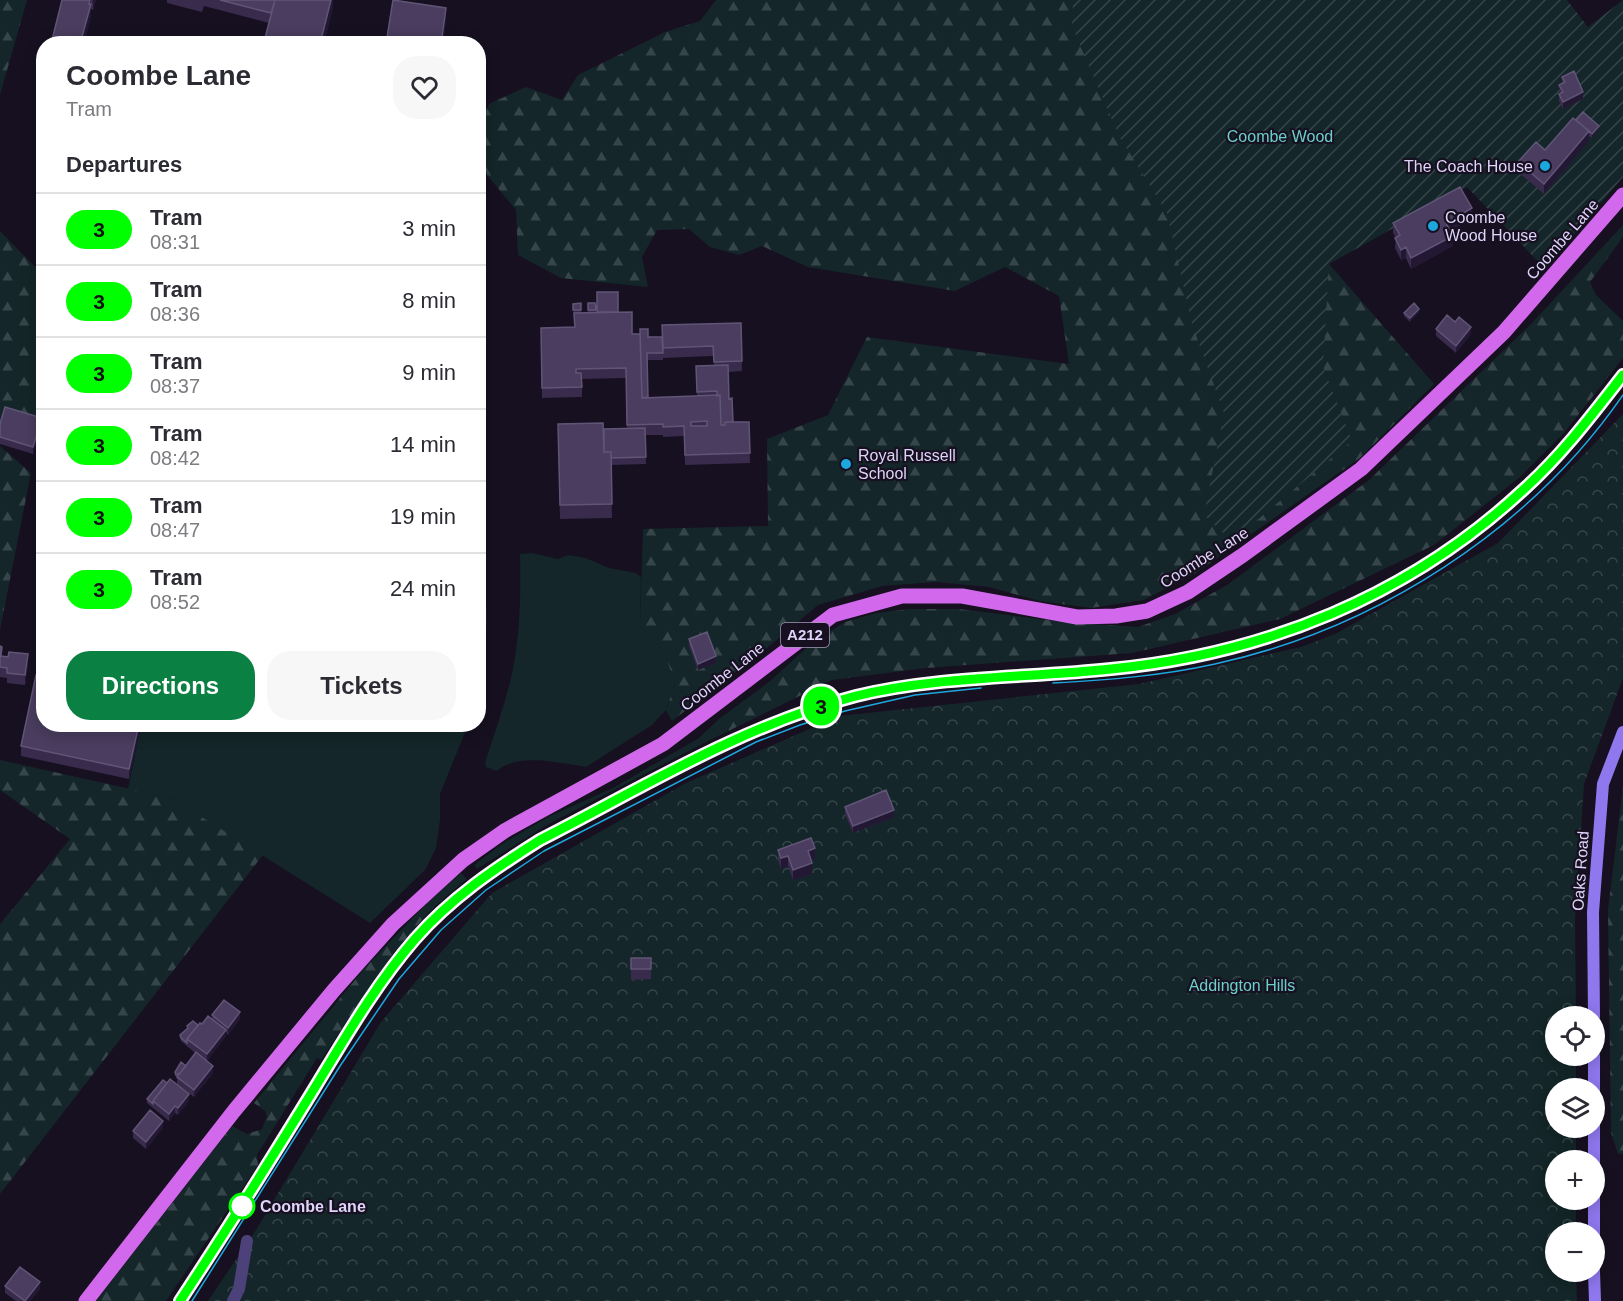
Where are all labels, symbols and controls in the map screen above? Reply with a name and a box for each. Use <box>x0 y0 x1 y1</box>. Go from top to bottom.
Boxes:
button: heart <box>393 56 456 119</box>
text: Coombe Lane <box>66 60 251 91</box>
text: Tram <box>66 98 112 120</box>
park label: Coombe Wood <box>1227 128 1333 145</box>
text: Departures <box>66 152 182 177</box>
place label: The Coach House <box>1404 158 1533 175</box>
marker: The Coach House <box>1538 159 1552 173</box>
street label: Coombe Lane <box>1523 196 1602 283</box>
text: Tram <box>150 205 203 230</box>
place label: Coombe Wood House <box>1445 209 1537 244</box>
text: 3 min <box>402 216 456 241</box>
text: 3 <box>93 218 105 241</box>
marker: Coombe Wood House <box>1426 219 1440 233</box>
text: 08:31 <box>150 231 200 253</box>
text: Tram <box>150 277 203 302</box>
text: 8 min <box>402 288 456 313</box>
text: 3 <box>93 290 105 313</box>
text: 08:36 <box>150 303 200 325</box>
text: Tram <box>150 349 203 374</box>
text: 9 min <box>402 360 456 385</box>
text: 3 <box>93 362 105 385</box>
text: 08:37 <box>150 375 200 397</box>
text: Tram <box>150 421 203 446</box>
text: 14 min <box>390 432 456 457</box>
text: 3 <box>93 434 105 457</box>
text: 08:42 <box>150 447 200 469</box>
place label: Royal Russell School <box>858 447 956 482</box>
marker: Royal Russell School <box>839 457 853 471</box>
text: Tram <box>150 493 203 518</box>
text: 19 min <box>390 504 456 529</box>
text: 3 <box>93 506 105 529</box>
text: 08:47 <box>150 519 200 541</box>
street label: Coombe Lane <box>1157 524 1251 591</box>
text: Tram <box>150 565 203 590</box>
text: 24 min <box>390 576 456 601</box>
text: 3 <box>93 578 105 601</box>
text: 08:52 <box>150 591 200 613</box>
road number: A212 <box>781 623 829 647</box>
street label: Coombe Lane <box>677 639 767 714</box>
button: Directions <box>66 651 255 720</box>
button: Tickets <box>267 651 456 720</box>
line badge: 3 <box>802 686 840 726</box>
text: 3 <box>815 695 827 718</box>
street label: Oaks Road <box>1569 831 1592 912</box>
park label: Addington Hills <box>1189 977 1295 994</box>
map controls <box>1545 1006 1605 1282</box>
button: locate <box>1545 1006 1605 1066</box>
button: layers <box>1545 1078 1605 1138</box>
button: + <box>1545 1150 1605 1210</box>
marker: Coombe Lane <box>229 1193 255 1219</box>
place label: Coombe Lane <box>260 1198 366 1215</box>
button: − <box>1545 1222 1605 1282</box>

